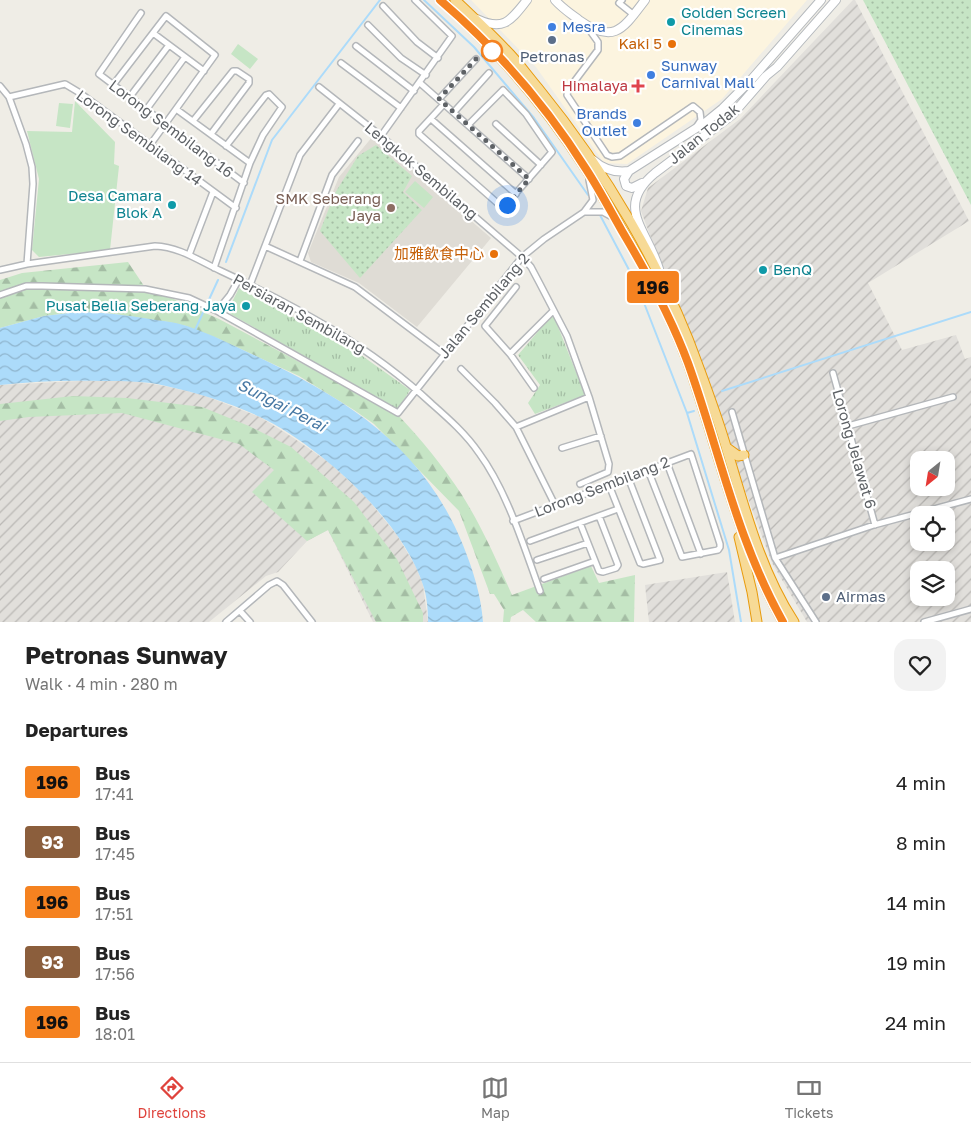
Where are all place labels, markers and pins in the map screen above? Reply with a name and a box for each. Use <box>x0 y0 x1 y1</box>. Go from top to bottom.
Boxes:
place label: Golden Screen Cinemas <box>681 3 786 38</box>
marker: Golden Screen Cinemas <box>665 16 677 28</box>
place label: Mesra <box>562 17 606 35</box>
marker: Mesra <box>546 21 558 33</box>
marker: Petronas <box>546 34 558 46</box>
place label: Kaki 5 <box>618 34 662 52</box>
marker: Kaki 5 <box>666 38 678 50</box>
unlabelled marker <box>481 40 503 62</box>
place label: Petronas <box>520 47 584 65</box>
place label: Sunway Carnival Mall <box>661 56 755 91</box>
marker: Sunway Carnival Mall <box>645 69 657 81</box>
place label: Himalaya <box>561 76 628 94</box>
marker: Himalaya <box>632 80 644 92</box>
place label: Brands Outlet <box>576 104 627 139</box>
marker: Brands Outlet <box>631 117 643 129</box>
place label: Desa Camara Blok A <box>68 186 162 221</box>
place label: SMK Seberang Jaya <box>276 189 381 224</box>
marker: Desa Camara Blok A <box>166 199 178 211</box>
marker: SMK Seberang Jaya <box>385 202 397 214</box>
place label: 加雅飲食中心 <box>394 244 484 262</box>
marker: 加雅飲食中心 <box>488 248 500 260</box>
place label: BenQ <box>773 260 812 278</box>
marker: BenQ <box>757 264 769 276</box>
place label: Pusat Belia Seberang Jaya <box>46 296 236 314</box>
marker: Pusat Belia Seberang Jaya <box>240 300 252 312</box>
place label: Airmas <box>836 587 886 605</box>
marker: Airmas <box>820 591 832 603</box>

